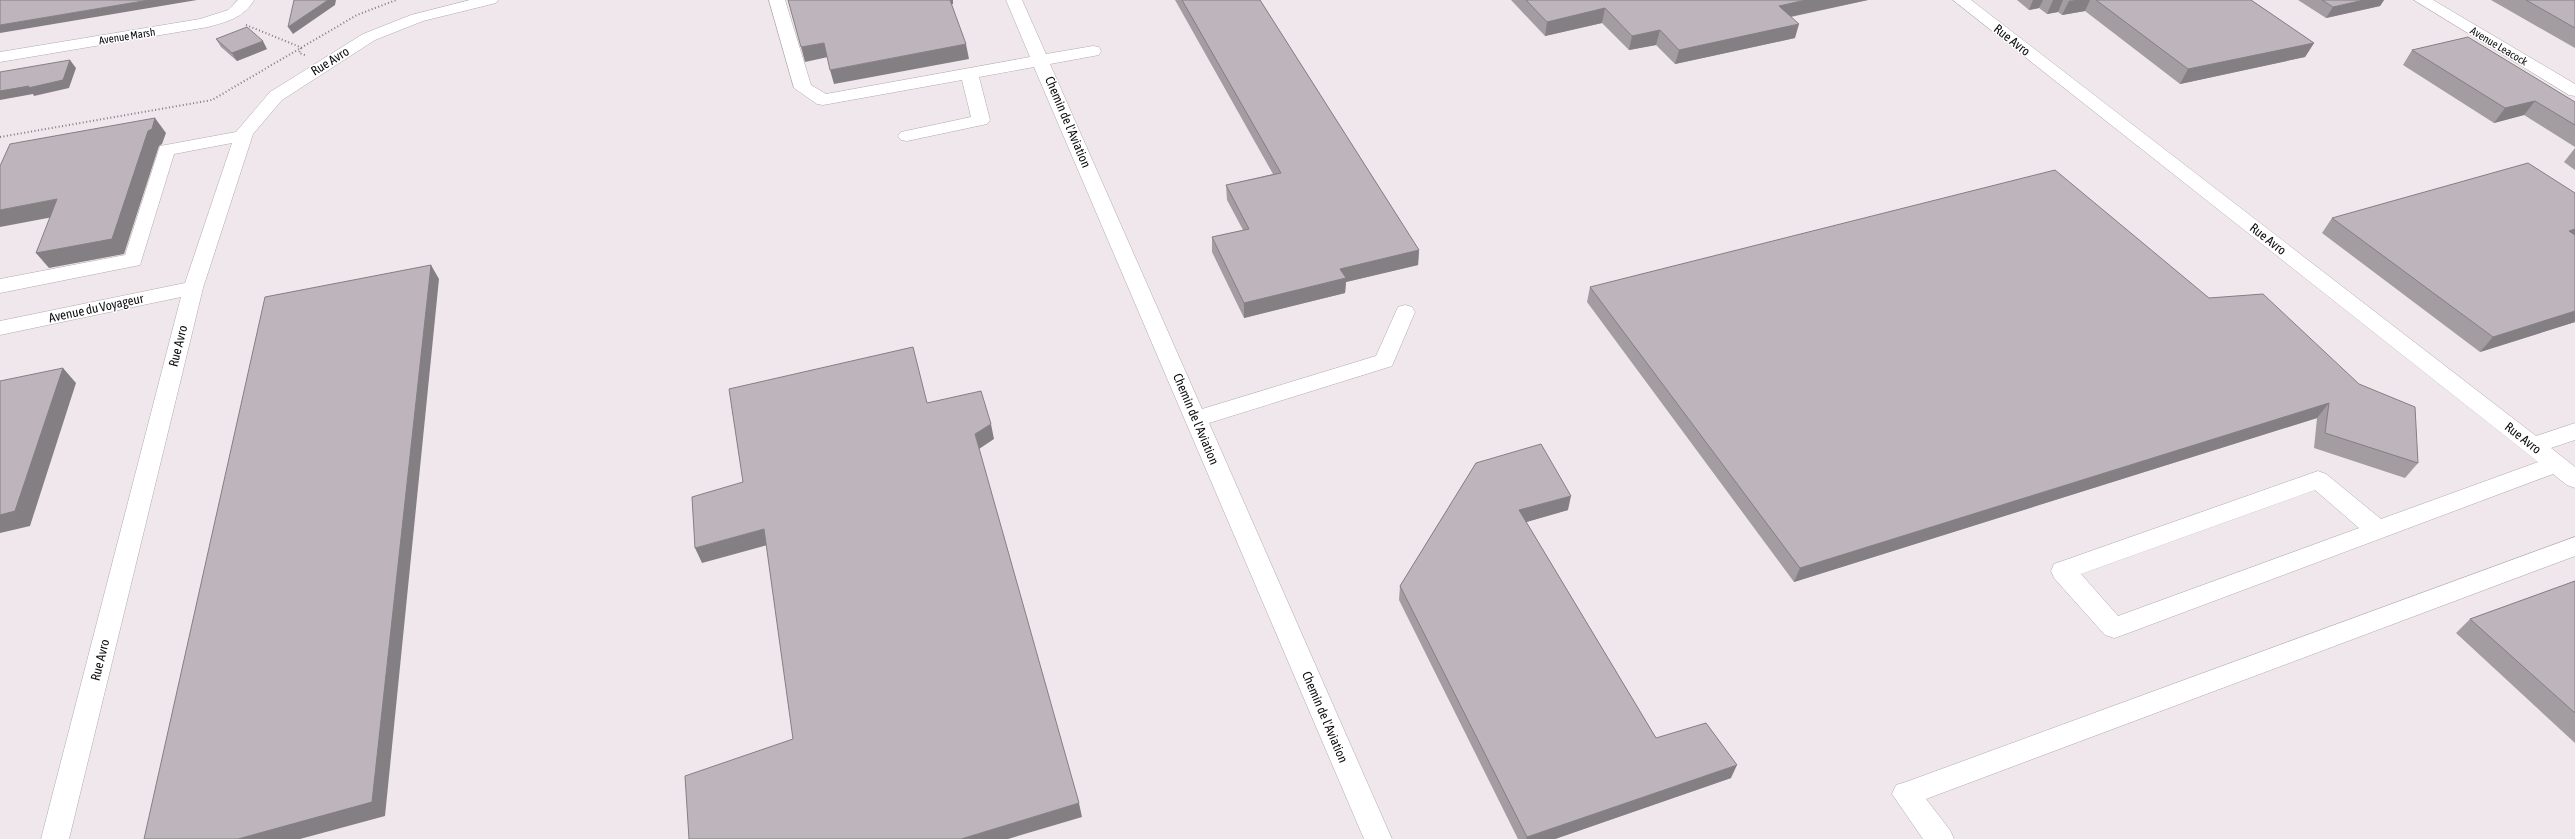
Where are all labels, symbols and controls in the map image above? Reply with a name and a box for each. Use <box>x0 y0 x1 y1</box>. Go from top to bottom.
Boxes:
street label: Rue Avro <box>1991 21 2033 59</box>
street label: Avenue Leacock <box>2468 24 2530 68</box>
street label: Avenue Marsh <box>98 26 156 46</box>
street label: Rue Avro <box>308 43 352 79</box>
street label: Chemin de l'Aviation <box>1042 74 1094 170</box>
street label: Rue Avro <box>2247 220 2289 258</box>
street label: Avenue du Voyageur <box>47 291 145 325</box>
street label: Rue Avro <box>166 324 190 368</box>
street label: Chemin de l'Aviation <box>1170 371 1222 467</box>
street label: Rue Avro <box>2502 419 2544 457</box>
street label: Rue Avro <box>88 638 112 682</box>
street label: Chemin de l'Aviation <box>1299 669 1351 765</box>

